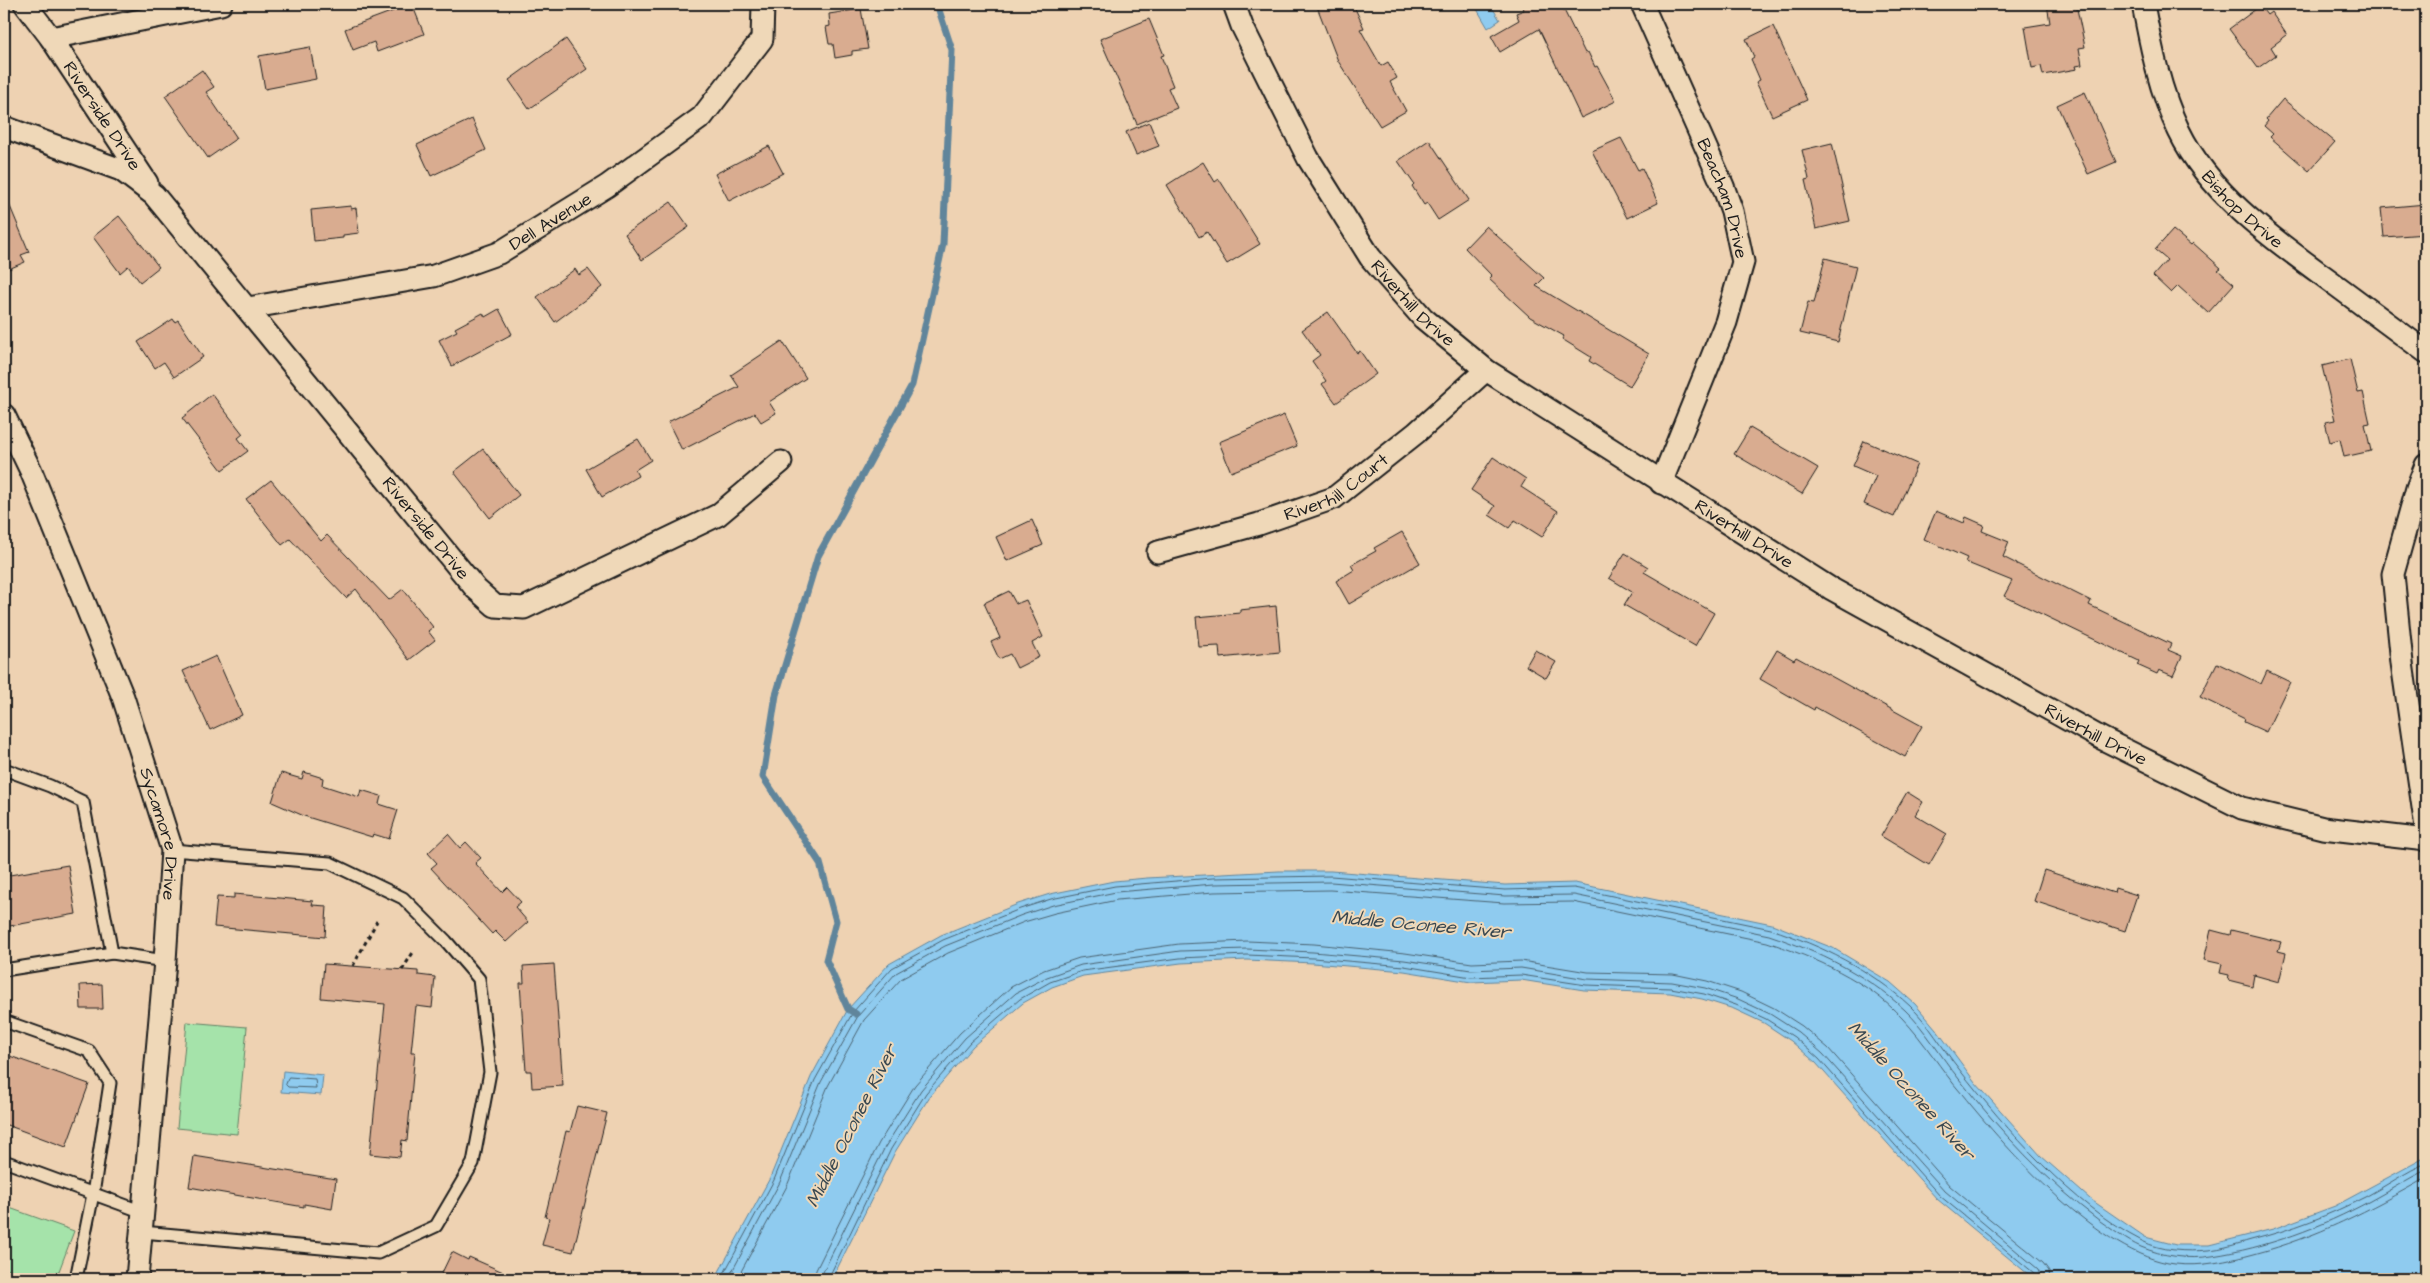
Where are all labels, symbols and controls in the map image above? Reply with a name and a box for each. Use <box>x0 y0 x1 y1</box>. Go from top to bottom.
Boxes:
street label: Riverside Drive <box>57 56 148 175</box>
street label: Beacham Drive <box>1691 134 1754 261</box>
street label: Bishop Drive <box>2196 165 2289 254</box>
street label: Dell Avenue <box>504 186 597 256</box>
street label: Riverhill Drive <box>1365 254 1461 352</box>
street label: Riverhill Court <box>1280 447 1394 527</box>
street label: Riverside Drive <box>377 471 476 585</box>
street label: Riverhill Drive <box>1690 493 1799 574</box>
street label: Riverhill Drive <box>2040 697 2152 772</box>
street label: Sycamore Drive <box>134 764 184 901</box>
water label: Middle Oconee River <box>1331 904 1514 946</box>
water label: Middle Oconee River <box>1841 1015 1983 1168</box>
water label: Middle Oconee River <box>799 1038 906 1212</box>

